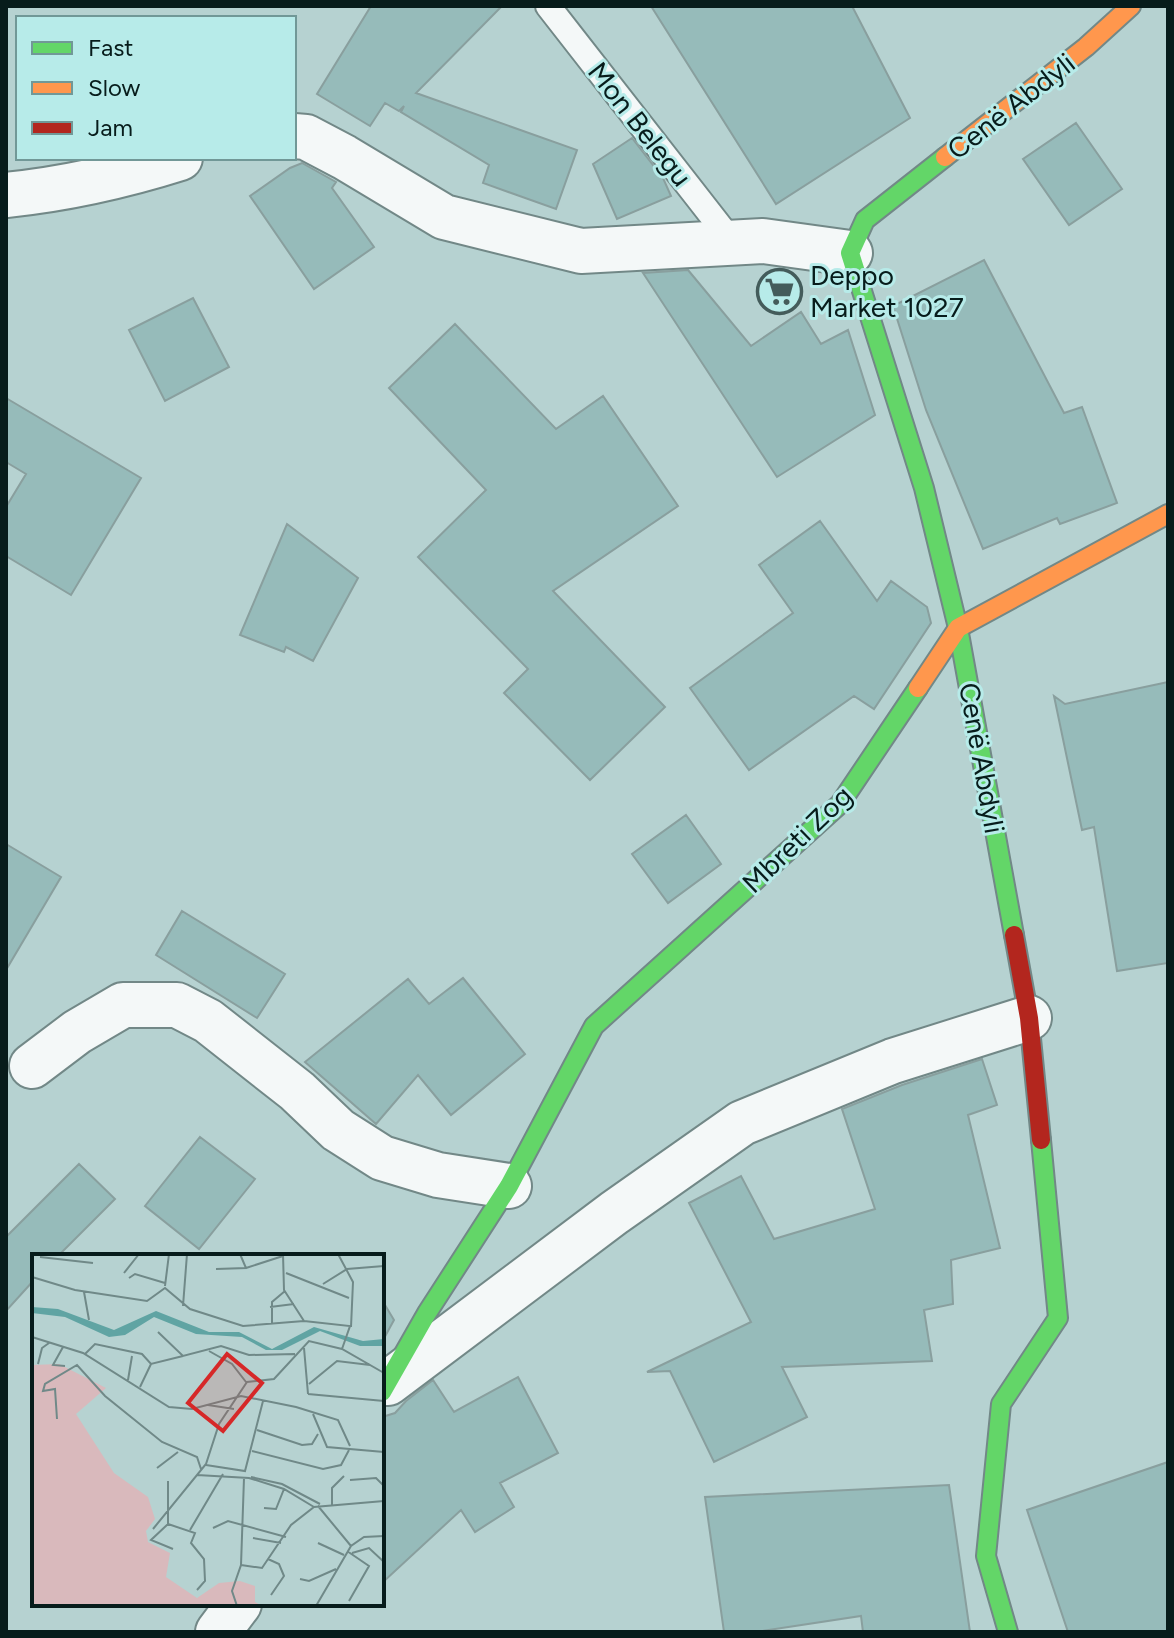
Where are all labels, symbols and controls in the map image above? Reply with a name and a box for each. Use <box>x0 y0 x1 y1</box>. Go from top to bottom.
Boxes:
legend <box>16 16 296 160</box>
text: Fast <box>88 33 133 62</box>
street label: Cenë Abdyli <box>940 46 1082 166</box>
street label: Mon Belegu <box>581 55 699 193</box>
text: Slow <box>88 73 141 102</box>
text: Jam <box>88 113 133 142</box>
place label: Deppo Market 1027 <box>810 258 964 324</box>
supermarket icon: Deppo Market 1027 <box>755 267 803 315</box>
street label: Cenë Abdyli <box>952 680 1012 836</box>
street label: Mbreti Zog <box>735 778 859 900</box>
inset map <box>32 1254 384 1606</box>

